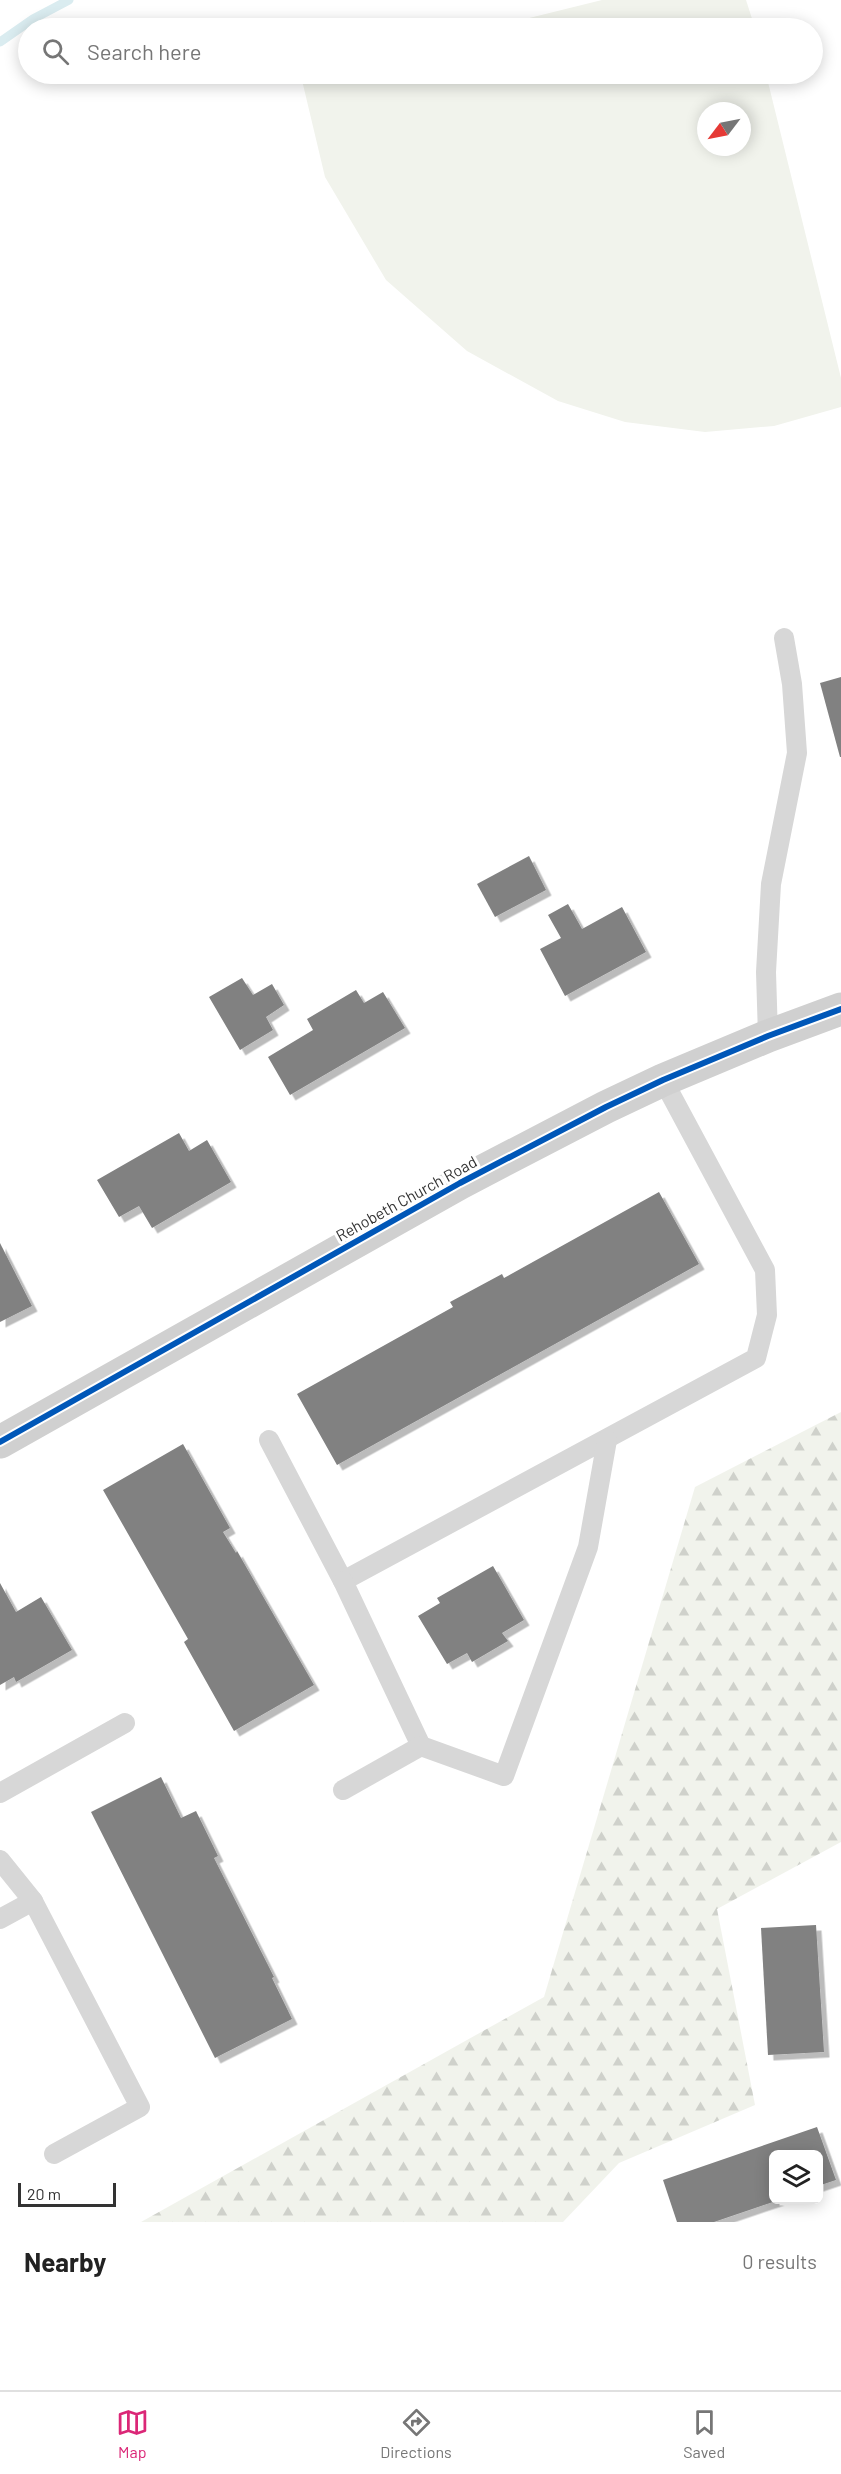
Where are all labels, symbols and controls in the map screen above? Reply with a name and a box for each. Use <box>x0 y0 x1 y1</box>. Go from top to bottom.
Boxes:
search box <box>18 18 823 84</box>
icon: search <box>39 35 72 68</box>
text: Search here <box>87 38 201 64</box>
north arrow <box>697 102 751 156</box>
street label: Rehobeth Church Road <box>332 1151 480 1245</box>
map controls <box>769 2150 823 2204</box>
button: layers <box>769 2150 823 2204</box>
scale bar <box>18 2180 116 2208</box>
text: 20 m <box>27 2184 61 2203</box>
text: Nearby <box>24 2246 106 2277</box>
text: 0 results <box>742 2249 817 2273</box>
tab: Map <box>116 2406 149 2461</box>
tab: Directions <box>380 2406 452 2461</box>
tab: Saved <box>683 2406 725 2461</box>

